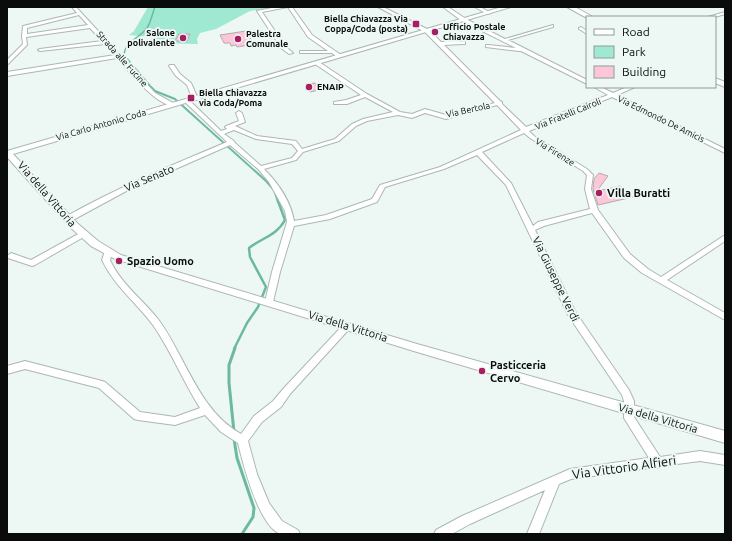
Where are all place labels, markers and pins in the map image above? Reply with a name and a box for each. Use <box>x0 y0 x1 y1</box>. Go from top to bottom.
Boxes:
place label: Biella Chiavazza Via Coppa/Coda (posta) <box>324 14 408 34</box>
marker: Biella Chiavazza Via Coppa/Coda (posta) <box>411 19 421 29</box>
place label: Ufficio Postale Chiavazza <box>443 22 505 42</box>
marker: Ufficio Postale Chiavazza <box>430 27 440 37</box>
place label: Salone polivalente <box>127 28 175 48</box>
place label: Palestra Comunale <box>246 29 288 49</box>
marker: Salone polivalente <box>178 33 188 43</box>
marker: Palestra Comunale <box>233 34 243 44</box>
marker: ENAIP <box>304 82 314 92</box>
place label: ENAIP <box>317 82 344 92</box>
place label: Biella Chiavazza via Coda/Poma <box>199 88 267 108</box>
marker: Biella Chiavazza via Coda/Poma <box>186 93 196 103</box>
place label: Villa Buratti <box>607 187 670 199</box>
marker: Villa Buratti <box>594 188 604 198</box>
place label: Spazio Uomo <box>127 255 194 267</box>
marker: Spazio Uomo <box>114 256 124 266</box>
place label: Pasticceria Cervo <box>490 359 546 384</box>
marker: Pasticceria Cervo <box>477 366 487 376</box>

